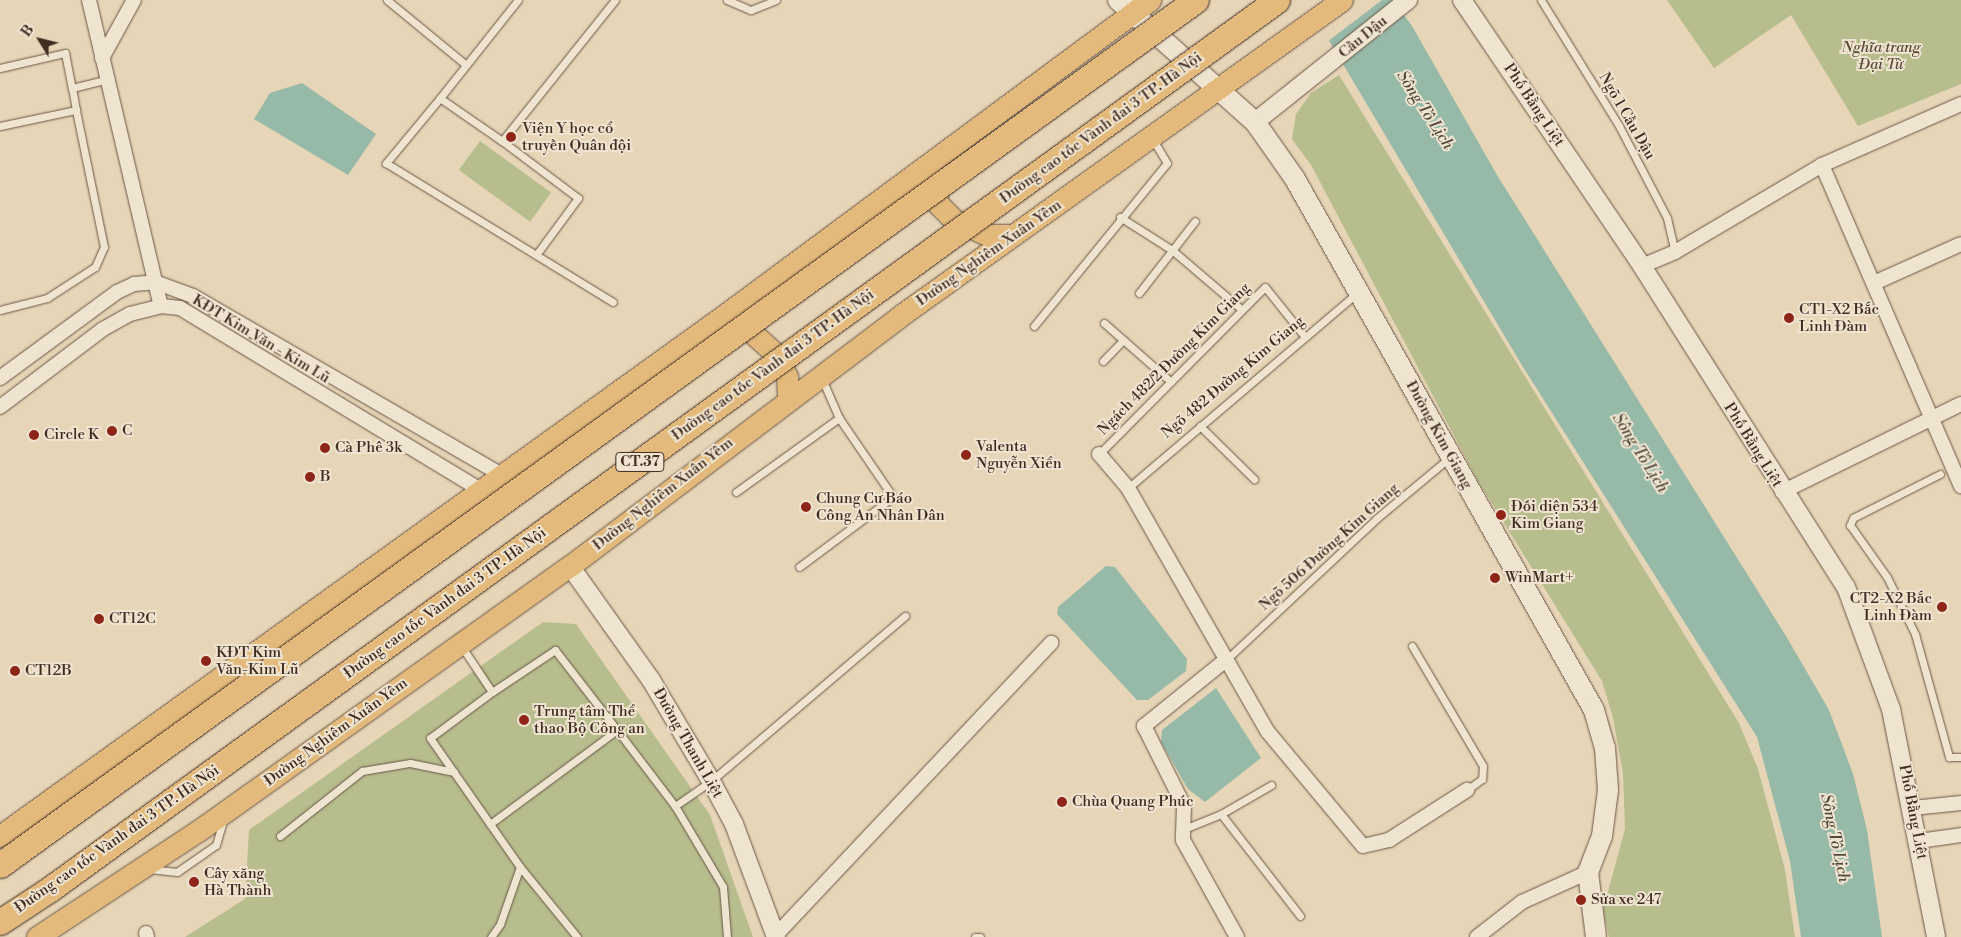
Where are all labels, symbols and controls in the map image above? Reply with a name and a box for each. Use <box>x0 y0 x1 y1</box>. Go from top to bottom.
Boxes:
street label: Cầu Dậu <box>1335 12 1391 62</box>
north arrow <box>15 15 65 65</box>
text: B <box>17 22 38 41</box>
park label: Nghĩa trang Đại Từ <box>1841 38 1921 73</box>
street label: Đường cao tốc Vành đai 3 TP. Hà Nội <box>996 49 1206 207</box>
street label: Phố Bằng Liệt <box>1500 60 1568 150</box>
water label: Sông Tô Lịch <box>1392 67 1458 153</box>
street label: Ngõ 1 Cầu Dậu <box>1595 69 1659 163</box>
place label: Viện Y học cổ truyền Quân đội <box>522 119 631 154</box>
marker: Viện Y học cổ truyền Quân đội <box>504 130 518 144</box>
street label: Đường Nghiêm Xuân Yêm <box>913 196 1065 310</box>
street label: Ngách 482/2 Đường Kim Giang <box>1094 279 1254 439</box>
street label: Đường cao tốc Vành đai 3 TP. Hà Nội <box>668 286 878 444</box>
street label: KĐT Kim Văn - Kim Lũ <box>189 291 333 387</box>
place label: CT1-X2 Bắc Linh Đàm <box>1799 300 1879 335</box>
street label: Ngõ 482 Đường Kim Giang <box>1158 312 1308 442</box>
marker: CT1-X2 Bắc Linh Đàm <box>1783 312 1795 324</box>
street label: Đường Kim Giang <box>1402 378 1476 492</box>
street label: Phố Bằng Liệt <box>1720 399 1786 491</box>
water label: Sông Tô Lịch <box>1608 410 1672 496</box>
place label: C <box>122 422 132 440</box>
marker: C <box>106 425 118 437</box>
place label: Circle K <box>44 426 99 444</box>
marker: Circle K <box>28 429 40 441</box>
street label: Đường Nghiêm Xuân Yêm <box>589 434 737 554</box>
place label: Valenta Nguyễn Xiển <box>976 437 1062 472</box>
place label: Cà Phê 3k <box>335 439 402 457</box>
marker: Cà Phê 3k <box>319 442 331 454</box>
marker: Valenta Nguyễn Xiển <box>960 449 972 461</box>
road number: CT.37 <box>615 451 665 474</box>
place label: B <box>320 468 331 486</box>
marker: B <box>304 471 316 483</box>
street label: Ngõ 506 Đường Kim Giang <box>1255 480 1403 614</box>
place label: Chung Cư Báo Công An Nhân Dân <box>816 489 945 524</box>
place label: Đối diện 534 Kim Giang <box>1511 497 1598 532</box>
marker: Chung Cư Báo Công An Nhân Dân <box>800 501 812 513</box>
marker: Đối diện 534 Kim Giang <box>1495 509 1507 521</box>
street label: Đường cao tốc Vành đai 3 TP. Hà Nội <box>340 524 550 682</box>
place label: WinMart+ <box>1505 569 1574 587</box>
marker: WinMart+ <box>1489 572 1501 584</box>
place label: CT2-X2 Bắc Linh Đàm <box>1850 589 1932 624</box>
marker: CT2-X2 Bắc Linh Đàm <box>1936 601 1948 613</box>
place label: CT12C <box>109 610 155 628</box>
marker: CT12C <box>93 613 105 625</box>
place label: KĐT Kim Văn-Kim Lũ <box>216 643 298 678</box>
marker: KĐT Kim Văn-Kim Lũ <box>200 655 212 667</box>
place label: CT12B <box>25 662 72 680</box>
marker: CT12B <box>9 665 21 677</box>
street label: Đường Nghiêm Xuân Yêm <box>261 674 411 790</box>
street label: Đường Thanh Liệt <box>649 685 727 801</box>
place label: Trung tâm Thể thao Bộ Công an <box>534 702 645 737</box>
marker: Trung tâm Thể thao Bộ Công an <box>518 714 530 726</box>
street label: Đường cao tốc Vành đai 3 TP. Hà Nội <box>11 761 223 917</box>
street label: Phố Bằng Liệt <box>1895 763 1931 861</box>
water label: Sông Tô Lịch <box>1816 792 1854 884</box>
place label: Chùa Quang Phúc <box>1072 793 1193 811</box>
marker: Chùa Quang Phúc <box>1056 796 1068 808</box>
place label: Cây xăng Hà Thành <box>204 864 271 899</box>
marker: Cây xăng Hà Thành <box>188 876 200 888</box>
place label: Sửa xe 247 <box>1591 891 1661 909</box>
marker: Sửa xe 247 <box>1575 894 1587 906</box>

